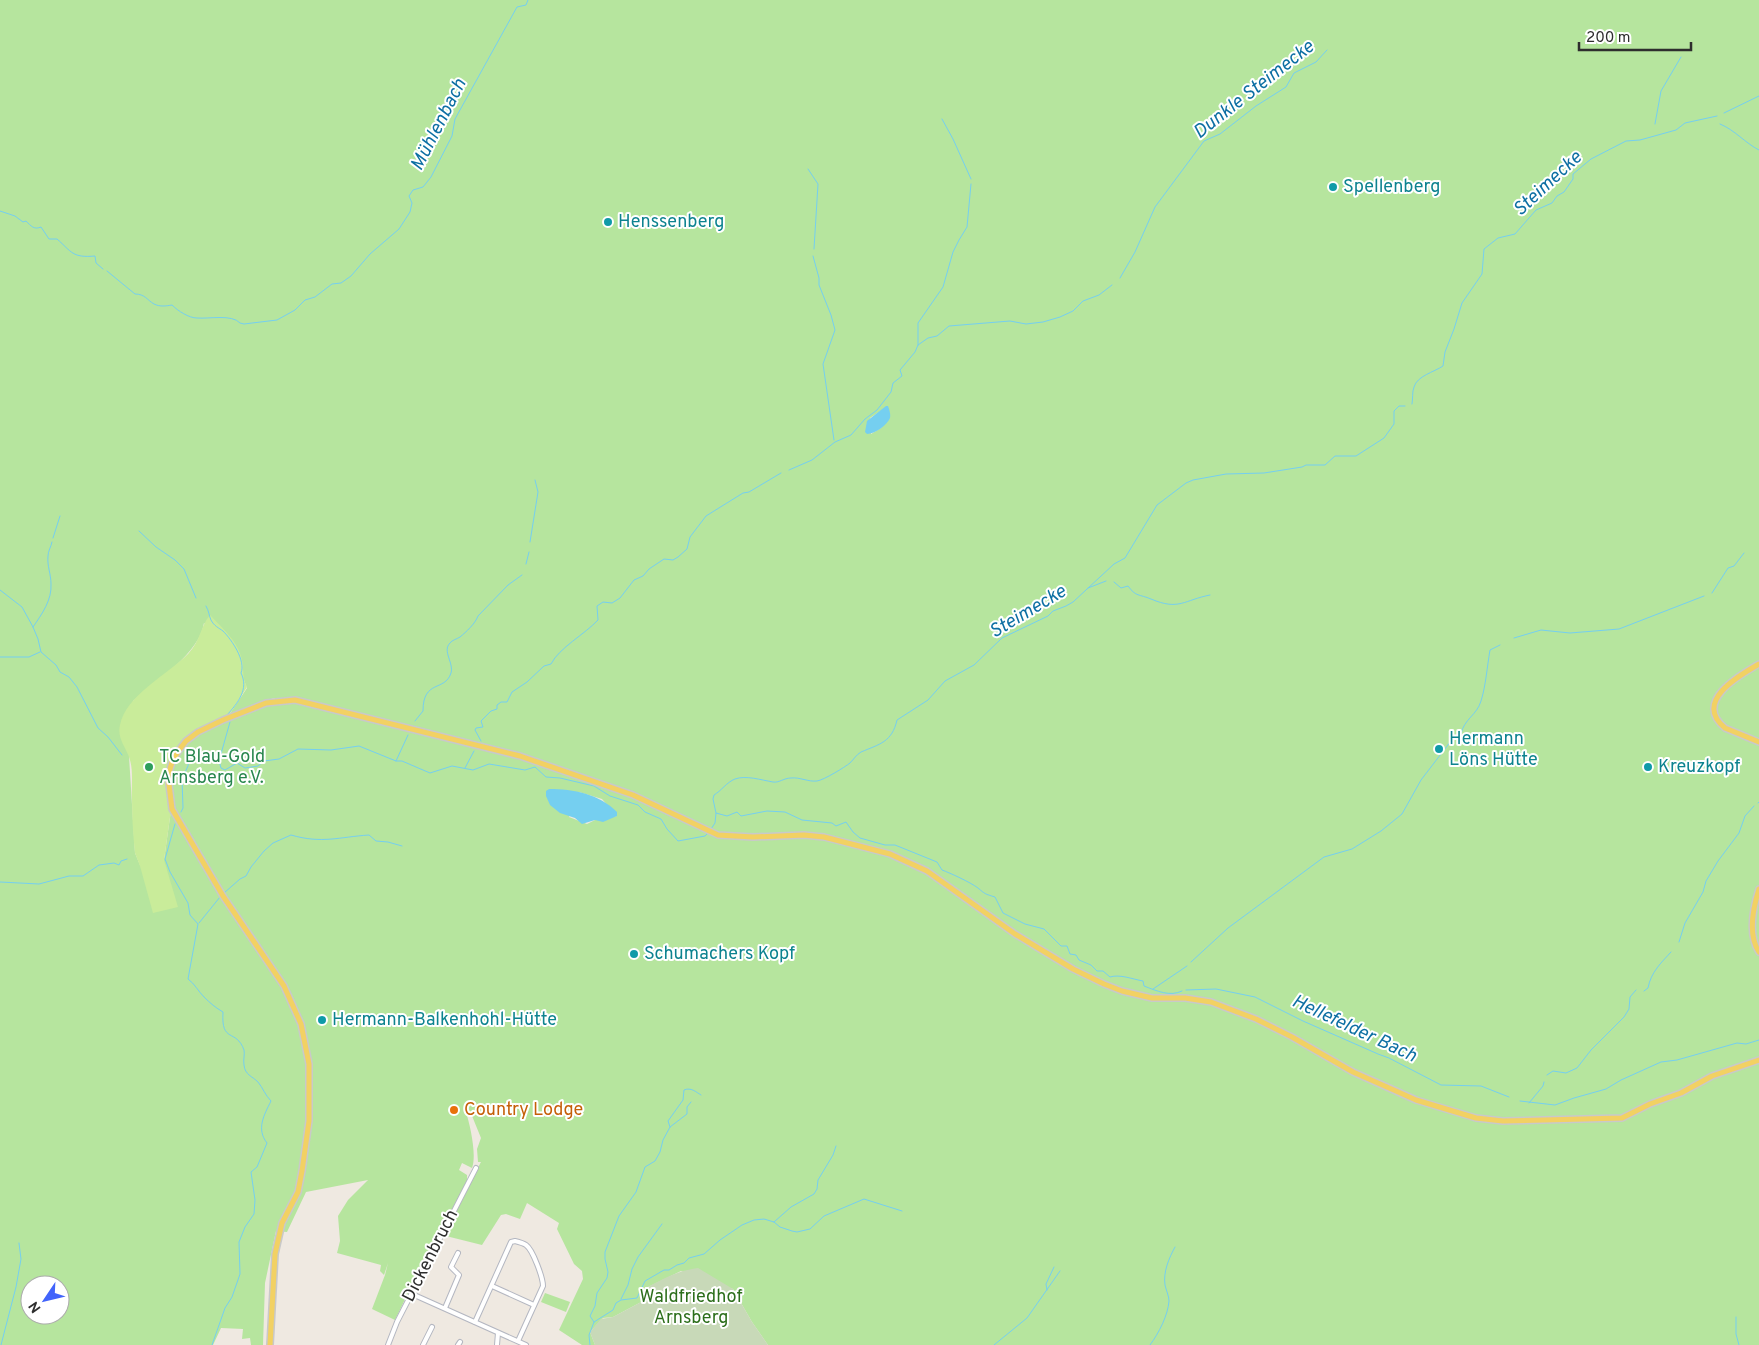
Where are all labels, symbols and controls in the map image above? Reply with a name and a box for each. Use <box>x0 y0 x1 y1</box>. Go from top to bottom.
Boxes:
scale bar <box>1579 20 1692 52</box>
text: 200 m <box>1586 29 1631 48</box>
water label: Dunkle Steimecke <box>1189 35 1319 145</box>
water label: Mühlenbach <box>406 74 473 175</box>
water label: Steimecke <box>1509 146 1587 222</box>
place label: Spellenberg <box>1343 176 1440 199</box>
marker: Spellenberg <box>1327 181 1339 193</box>
place label: Henssenberg <box>618 211 724 234</box>
marker: Henssenberg <box>602 216 614 228</box>
water label: Steimecke <box>985 580 1071 644</box>
place label: Hermann Löns Hütte <box>1449 728 1538 772</box>
marker: Hermann Löns Hütte <box>1433 743 1445 755</box>
place label: TC Blau-Gold Arnsberg e.V. <box>159 746 265 790</box>
place label: Kreuzkopf <box>1658 756 1740 779</box>
marker: TC Blau-Gold Arnsberg e.V. <box>143 761 155 773</box>
marker: Kreuzkopf <box>1642 761 1654 773</box>
place label: Schumachers Kopf <box>644 943 795 966</box>
marker: Schumachers Kopf <box>628 948 640 960</box>
water label: Hellefelder Bach <box>1288 990 1421 1069</box>
place label: Hermann-Balkenhohl-Hütte <box>332 1009 557 1032</box>
marker: Hermann-Balkenhohl-Hütte <box>316 1014 328 1026</box>
place label: Country Lodge <box>464 1099 583 1122</box>
marker: Country Lodge <box>448 1104 460 1116</box>
street label: Dickenbruch <box>398 1206 464 1306</box>
north arrow <box>20 1275 70 1325</box>
park label: Waldfriedhof Arnsberg <box>640 1286 742 1330</box>
text: N <box>26 1298 45 1316</box>

